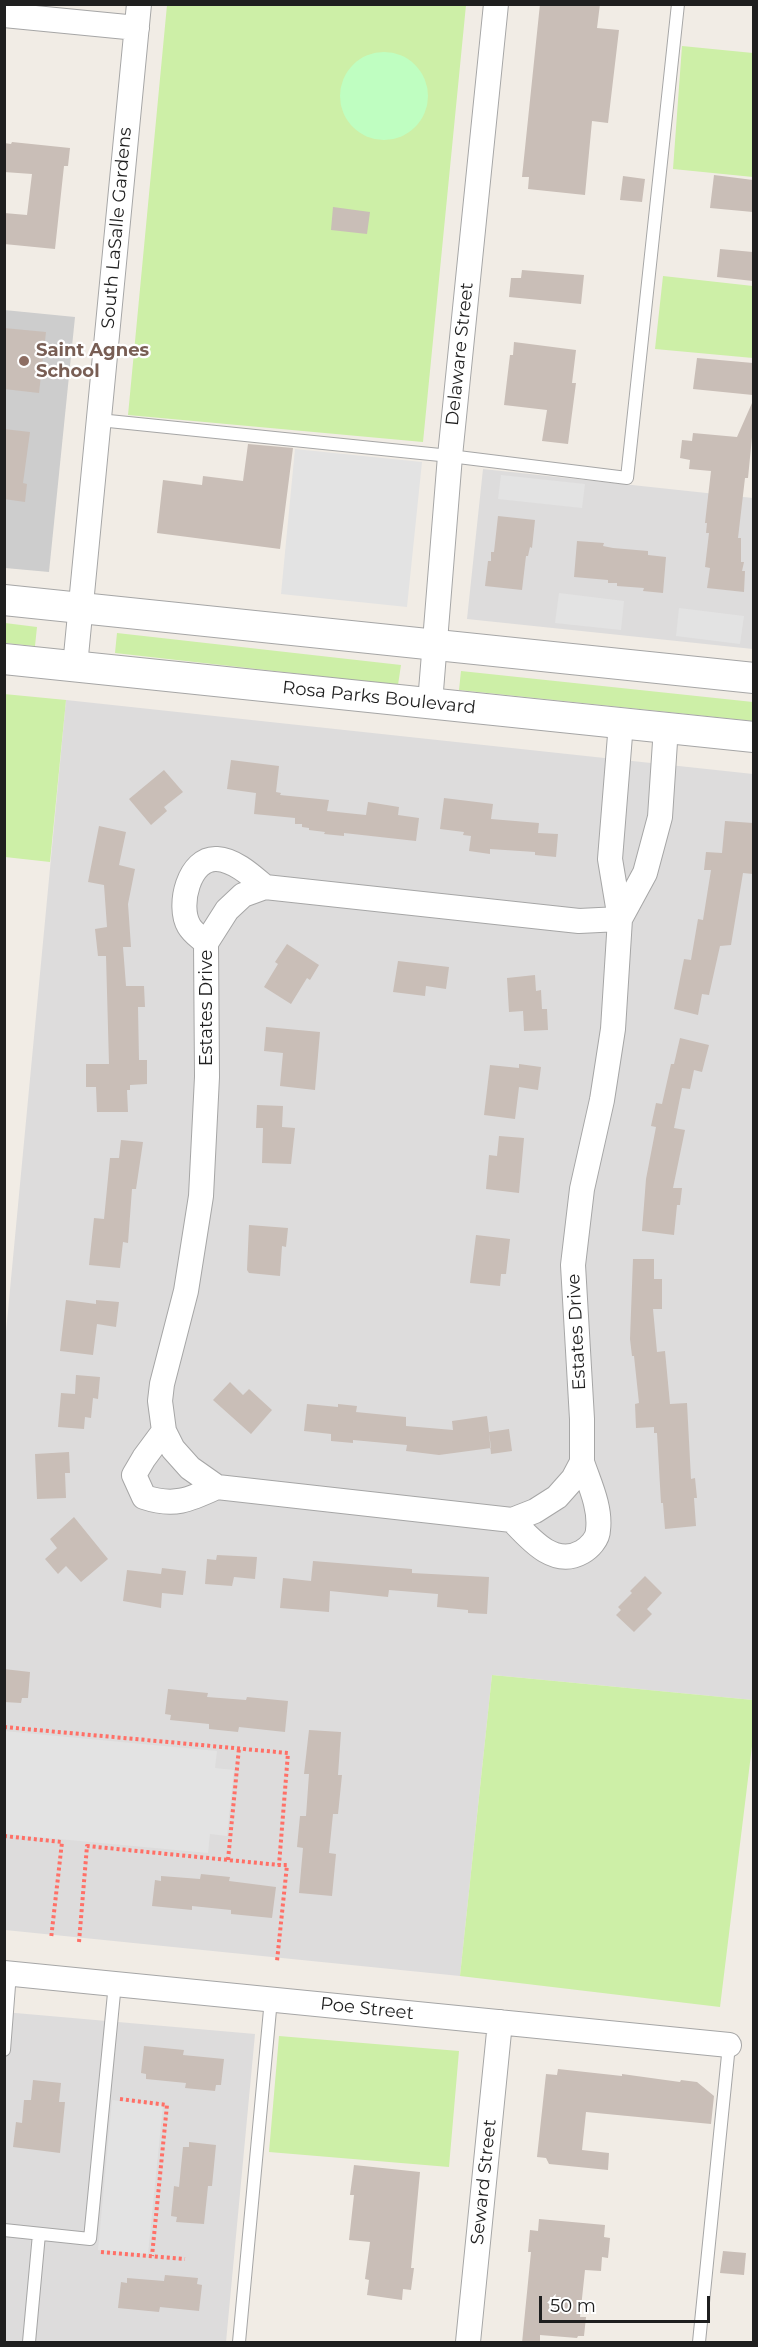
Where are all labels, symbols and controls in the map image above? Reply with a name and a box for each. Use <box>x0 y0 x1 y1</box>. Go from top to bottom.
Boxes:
street label: South LaSalle Gardens <box>97 126 137 330</box>
street label: Delaware Street <box>442 281 478 427</box>
place label: Saint Agnes School <box>36 340 149 382</box>
marker: Saint Agnes School <box>17 354 31 368</box>
street label: Rosa Parks Boulevard <box>281 677 477 719</box>
street label: Estates Drive <box>196 950 218 1066</box>
street label: Estates Drive <box>563 1273 591 1391</box>
street label: Poe Street <box>319 1993 415 2025</box>
street label: Seward Street <box>467 2118 501 2246</box>
scale bar <box>542 2284 713 2322</box>
text: 50 m <box>550 2295 596 2317</box>

